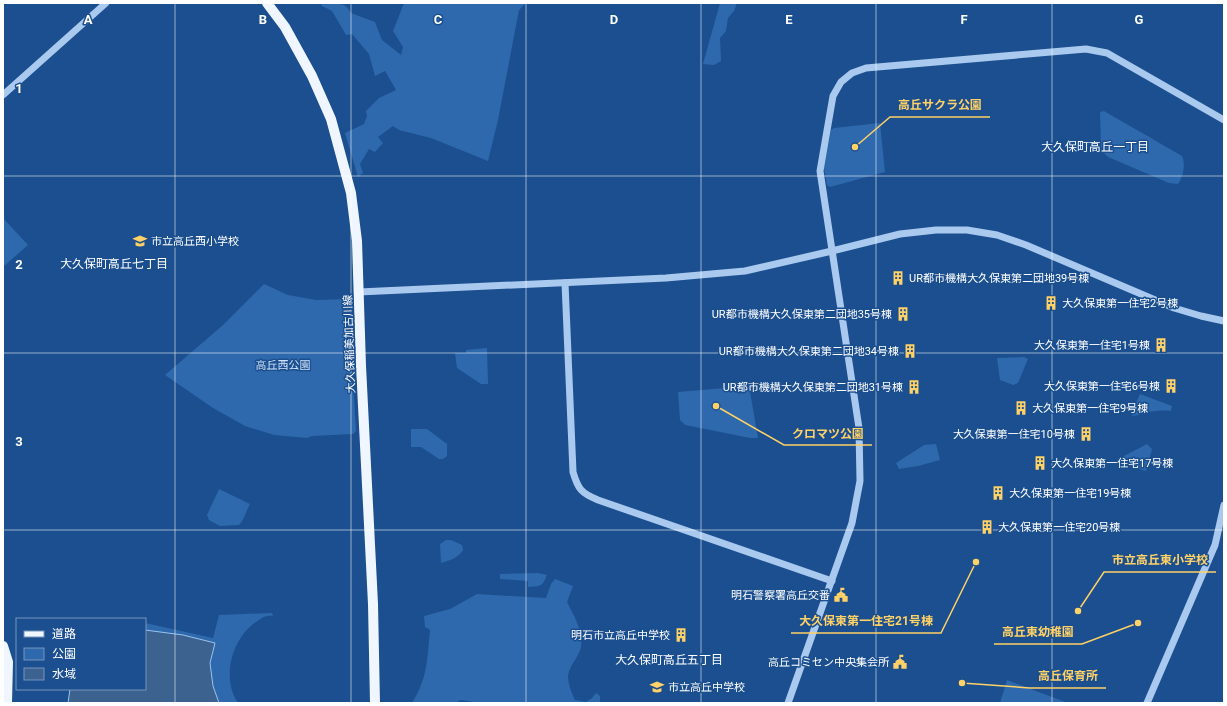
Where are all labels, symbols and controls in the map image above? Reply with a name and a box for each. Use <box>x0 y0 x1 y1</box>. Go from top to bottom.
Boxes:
text: A <box>84 12 93 27</box>
text: B <box>259 12 267 27</box>
text: C <box>434 12 443 27</box>
text: D <box>610 12 618 27</box>
text: E <box>785 12 793 27</box>
text: F <box>960 12 968 27</box>
text: G <box>1135 12 1144 27</box>
text: 1 <box>15 81 23 96</box>
callout: 高丘サクラ公園 <box>890 93 990 117</box>
text: 高丘サクラ公園 <box>898 98 982 112</box>
district label: 大久保町高丘一丁目 <box>1041 140 1149 154</box>
school or university icon: 市立高丘西小学校 <box>132 233 148 249</box>
place label: 市立高丘西小学校 <box>151 235 239 248</box>
text: 2 <box>15 257 23 272</box>
district label: 大久保町高丘七丁目 <box>60 257 168 271</box>
building icon: UR都市機構大久保東第二団地39号棟 <box>890 270 906 286</box>
place label: UR都市機構大久保東第二団地39号棟 <box>909 272 1089 285</box>
street label: 大久保稲美加古川線 <box>341 294 358 394</box>
building icon: 大久保東第一住宅2号棟 <box>1043 295 1059 311</box>
place label: 大久保東第一住宅2号棟 <box>1062 297 1178 310</box>
building icon: UR都市機構大久保東第二団地35号棟 <box>895 306 911 322</box>
place label: UR都市機構大久保東第二団地35号棟 <box>712 308 892 321</box>
building icon: 大久保東第一住宅1号棟 <box>1153 337 1169 353</box>
place label: 大久保東第一住宅1号棟 <box>1034 339 1150 352</box>
building icon: UR都市機構大久保東第二団地34号棟 <box>902 343 918 359</box>
place label: UR都市機構大久保東第二団地34号棟 <box>719 345 899 358</box>
park label: 高丘西公園 <box>256 359 311 372</box>
building icon: 大久保東第一住宅6号棟 <box>1163 378 1179 394</box>
building icon: UR都市機構大久保東第二団地31号棟 <box>906 379 922 395</box>
place label: 大久保東第一住宅6号棟 <box>1044 380 1160 393</box>
place label: UR都市機構大久保東第二団地31号棟 <box>723 381 903 394</box>
building icon: 大久保東第一住宅9号棟 <box>1013 400 1029 416</box>
place label: 大久保東第一住宅9号棟 <box>1032 402 1148 415</box>
callout: クロマツ公園 <box>784 421 872 445</box>
building icon: 大久保東第一住宅10号棟 <box>1078 426 1094 442</box>
text: クロマツ公園 <box>792 427 864 441</box>
place label: 大久保東第一住宅10号棟 <box>953 428 1075 441</box>
text: 3 <box>15 434 23 449</box>
building icon: 大久保東第一住宅17号棟 <box>1032 455 1048 471</box>
place label: 大久保東第一住宅17号棟 <box>1051 457 1173 470</box>
building icon: 大久保東第一住宅19号棟 <box>990 485 1006 501</box>
place label: 大久保東第一住宅19号棟 <box>1009 487 1131 500</box>
building icon: 大久保東第一住宅20号棟 <box>979 519 995 535</box>
place label: 大久保東第一住宅20号棟 <box>998 521 1120 534</box>
callout: 市立高丘東小学校 <box>1104 548 1216 572</box>
text: 市立高丘東小学校 <box>1112 553 1208 567</box>
public building icon: 明石警察署高丘交番 <box>833 587 849 603</box>
place label: 明石警察署高丘交番 <box>731 589 830 602</box>
callout: 大久保東第一住宅21号棟 <box>791 609 941 633</box>
text: 大久保東第一住宅21号棟 <box>799 614 933 628</box>
legend <box>16 618 146 690</box>
callout: 高丘東幼稚園 <box>994 620 1082 644</box>
text: 高丘東幼稚園 <box>1002 625 1074 639</box>
text: 道路 <box>52 627 76 641</box>
building icon: 明石市立高丘中学校 <box>673 627 689 643</box>
place label: 明石市立高丘中学校 <box>571 629 670 642</box>
text: 公園 <box>52 647 76 661</box>
district label: 大久保町高丘五丁目 <box>615 653 723 667</box>
public building icon: 高丘コミセン中央集会所 <box>892 654 908 670</box>
place label: 高丘コミセン中央集会所 <box>768 656 890 669</box>
callout: 高丘保育所 <box>1030 664 1106 688</box>
text: 水域 <box>52 667 76 681</box>
text: 高丘保育所 <box>1038 669 1098 683</box>
school or university icon: 市立高丘中学校 <box>649 679 665 695</box>
place label: 市立高丘中学校 <box>668 681 745 694</box>

